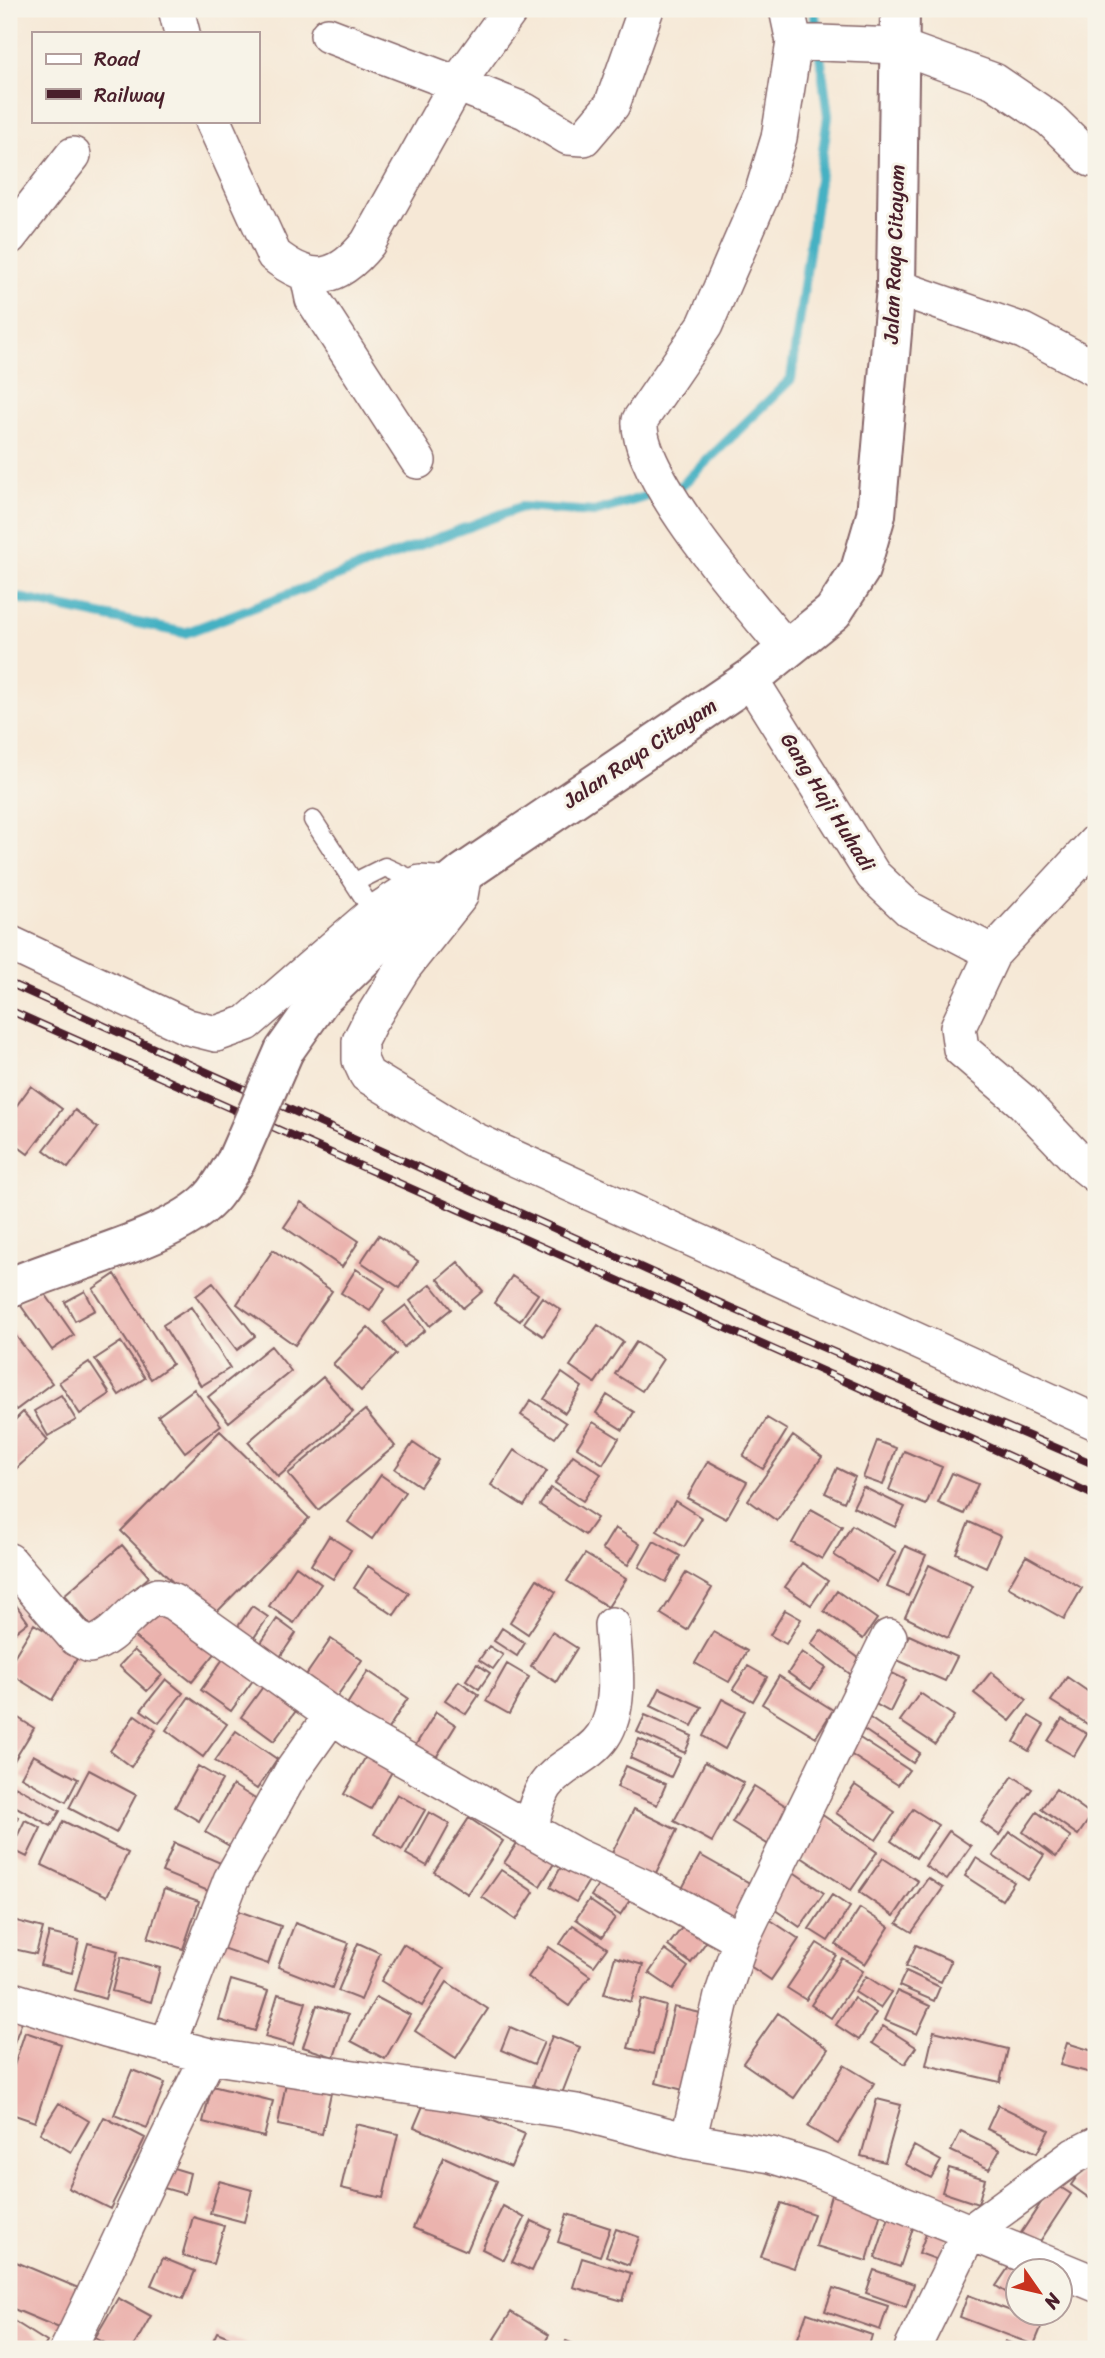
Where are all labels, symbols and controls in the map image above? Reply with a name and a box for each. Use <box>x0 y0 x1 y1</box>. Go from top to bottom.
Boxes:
legend <box>32 32 259 122</box>
text: Road <box>94 40 141 78</box>
text: Railway <box>94 76 165 114</box>
street label: Jalan Raya Citayam <box>872 164 916 345</box>
street label: Jalan Raya Citayam <box>554 687 725 819</box>
street label: Gang Haji Huhadi <box>770 725 887 880</box>
north arrow <box>1004 2256 1074 2326</box>
text: N <box>1035 2286 1071 2317</box>

